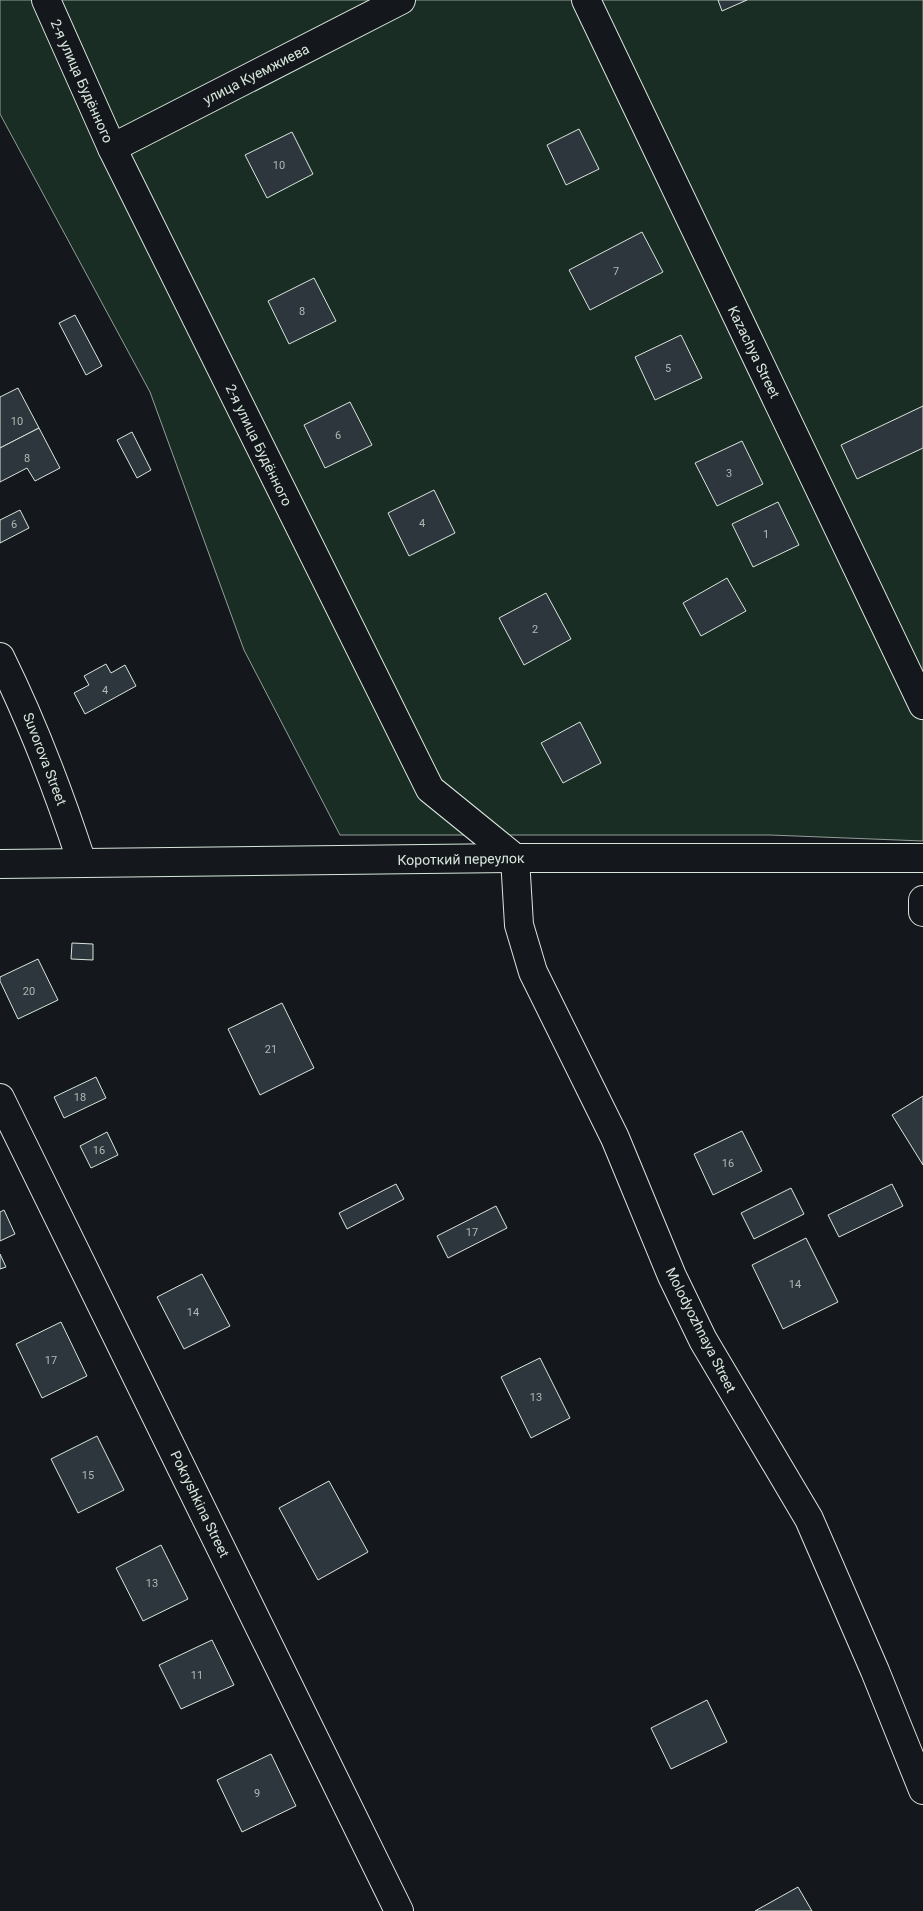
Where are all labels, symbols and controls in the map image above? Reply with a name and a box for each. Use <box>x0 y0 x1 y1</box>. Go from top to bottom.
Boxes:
street label: 2-я улица Будённого <box>48 17 116 145</box>
street label: улица Куемжиева <box>200 40 312 108</box>
house number: 10 <box>273 159 285 172</box>
house number: 7 <box>613 265 619 278</box>
street label: Kazachya Street <box>725 303 783 401</box>
house number: 8 <box>299 305 305 318</box>
house number: 5 <box>665 362 671 375</box>
street label: 2-я улица Будённого <box>223 381 295 509</box>
house number: 10 <box>11 415 23 428</box>
house number: 6 <box>335 429 341 442</box>
house number: 8 <box>24 452 30 465</box>
house number: 3 <box>726 467 732 480</box>
house number: 4 <box>419 517 425 530</box>
house number: 6 <box>11 518 17 531</box>
house number: 1 <box>763 528 769 541</box>
house number: 2 <box>532 623 538 636</box>
house number: 4 <box>102 684 108 697</box>
street label: Suvorova Street <box>20 710 70 808</box>
street label: Короткий переулок <box>397 850 525 868</box>
house number: 20 <box>23 985 35 998</box>
house number: 21 <box>265 1043 277 1056</box>
house number: 18 <box>74 1091 86 1104</box>
house number: 16 <box>93 1144 105 1157</box>
house number: 16 <box>722 1157 734 1170</box>
house number: 17 <box>466 1226 478 1239</box>
street label: Molodyozhnaya Street <box>662 1265 740 1396</box>
house number: 14 <box>789 1278 801 1291</box>
house number: 14 <box>187 1306 199 1319</box>
house number: 17 <box>45 1354 57 1367</box>
house number: 13 <box>530 1391 542 1404</box>
street label: Pokryshkina Street <box>167 1448 233 1560</box>
house number: 15 <box>82 1469 94 1482</box>
house number: 13 <box>146 1577 158 1590</box>
house number: 11 <box>191 1669 203 1682</box>
house number: 9 <box>254 1787 260 1800</box>

